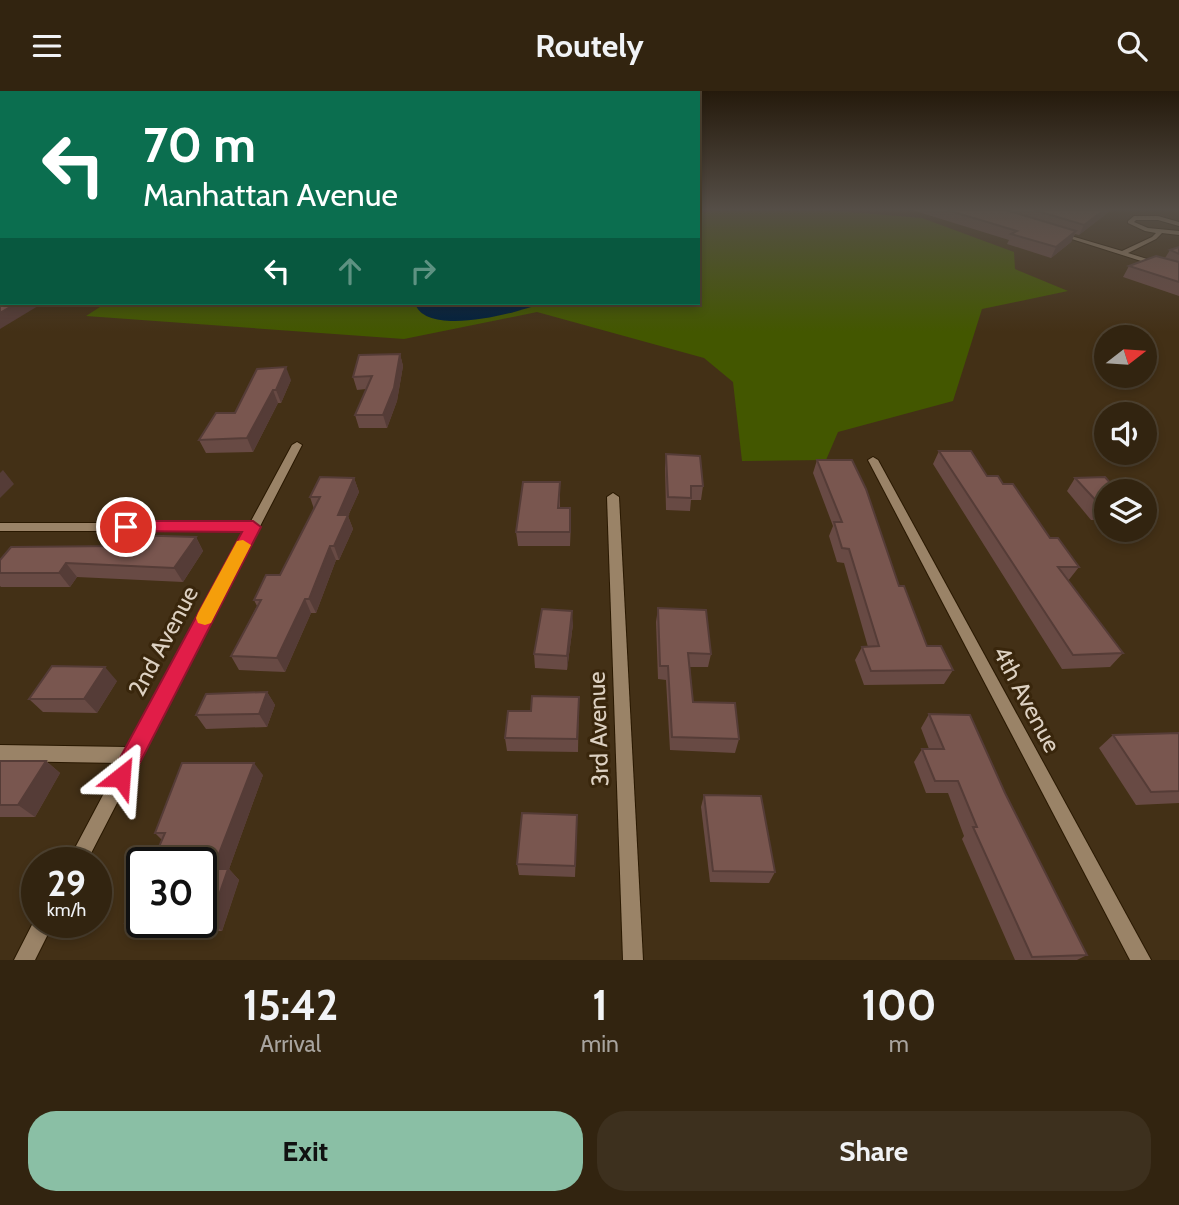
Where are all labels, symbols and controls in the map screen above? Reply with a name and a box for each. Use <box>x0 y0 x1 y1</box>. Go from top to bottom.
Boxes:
text: Routely <box>535 26 644 65</box>
icon: menu <box>28 27 66 65</box>
icon: search <box>1113 27 1151 65</box>
text: 70 m <box>143 115 256 174</box>
icon: left <box>28 119 119 210</box>
text: Manhattan Avenue <box>143 175 398 214</box>
icon: left <box>258 252 296 290</box>
icon: ahead <box>331 252 369 290</box>
icon: right <box>404 252 442 290</box>
north arrow <box>1094 325 1157 389</box>
map controls <box>1094 325 1157 542</box>
button: sound <box>1094 402 1157 465</box>
button: layers <box>1094 479 1157 542</box>
pin <box>96 497 156 557</box>
icon: arrive <box>107 508 145 546</box>
street label: 2nd Avenue <box>122 581 204 701</box>
street label: 4th Avenue <box>987 641 1067 757</box>
street label: 3rd Avenue <box>582 671 614 787</box>
position arrow <box>84 740 158 814</box>
speed limit sign: 30 <box>126 847 217 938</box>
text: 29 <box>47 862 86 905</box>
text: km/h <box>47 899 86 921</box>
text: 15:42 <box>243 979 338 1031</box>
text: 1 <box>592 979 608 1031</box>
text: 100 <box>862 979 936 1031</box>
text: Arrival <box>260 1030 321 1058</box>
text: min <box>581 1030 619 1058</box>
text: m <box>889 1030 909 1058</box>
button: Exit <box>28 1111 583 1191</box>
button: Share <box>597 1111 1151 1191</box>

